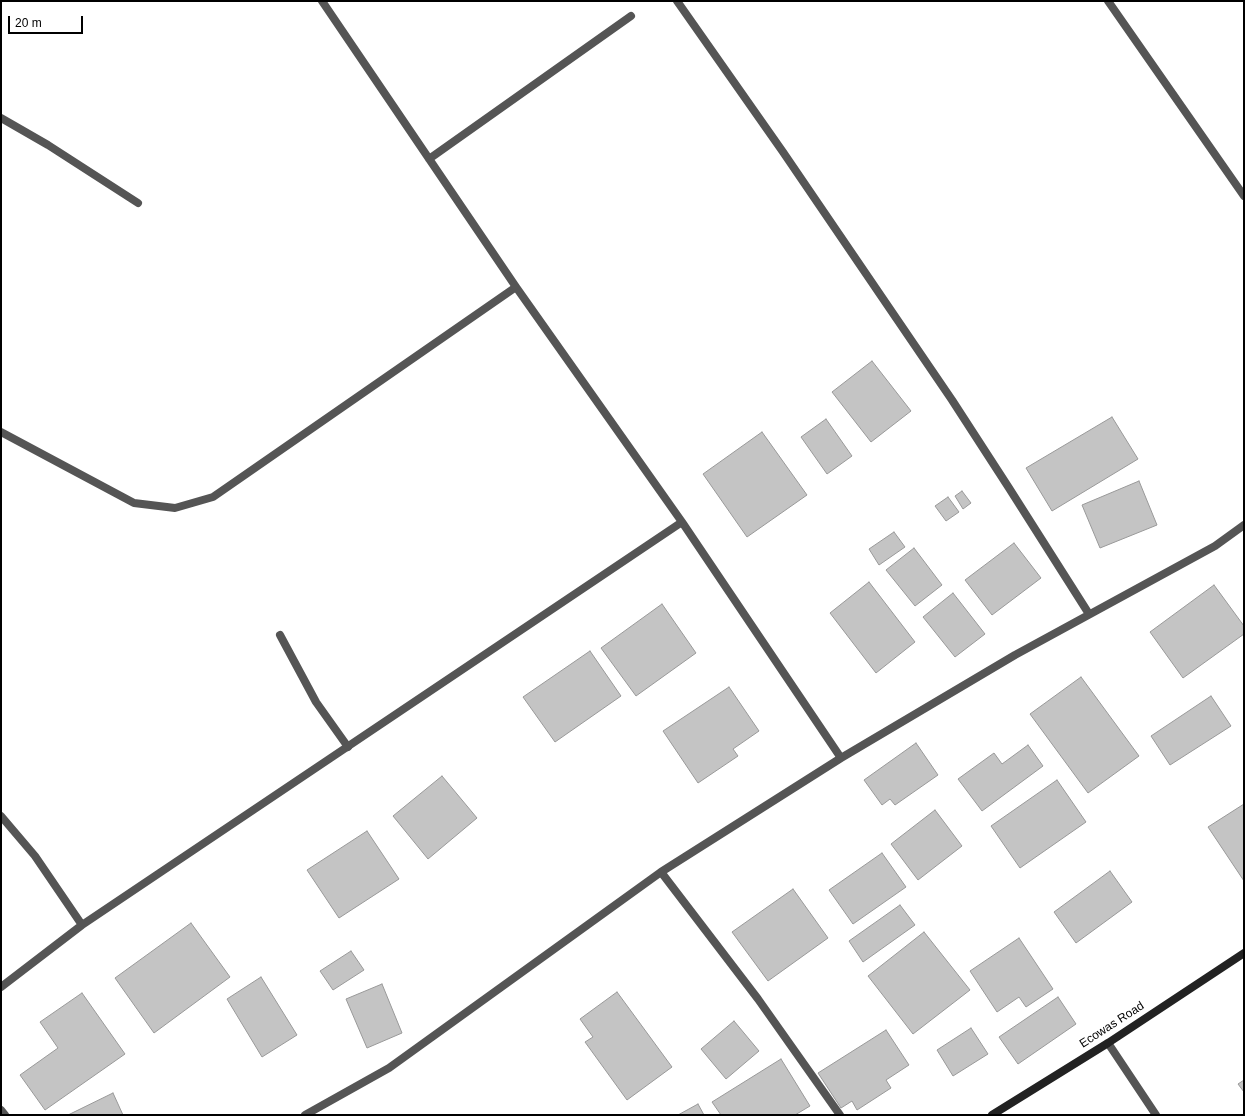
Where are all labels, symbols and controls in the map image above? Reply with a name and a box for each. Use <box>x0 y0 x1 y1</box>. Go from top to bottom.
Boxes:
scale bar <box>10 8 85 34</box>
text: 20 m <box>15 16 42 30</box>
street label: Ecowas Road <box>1077 999 1147 1051</box>

